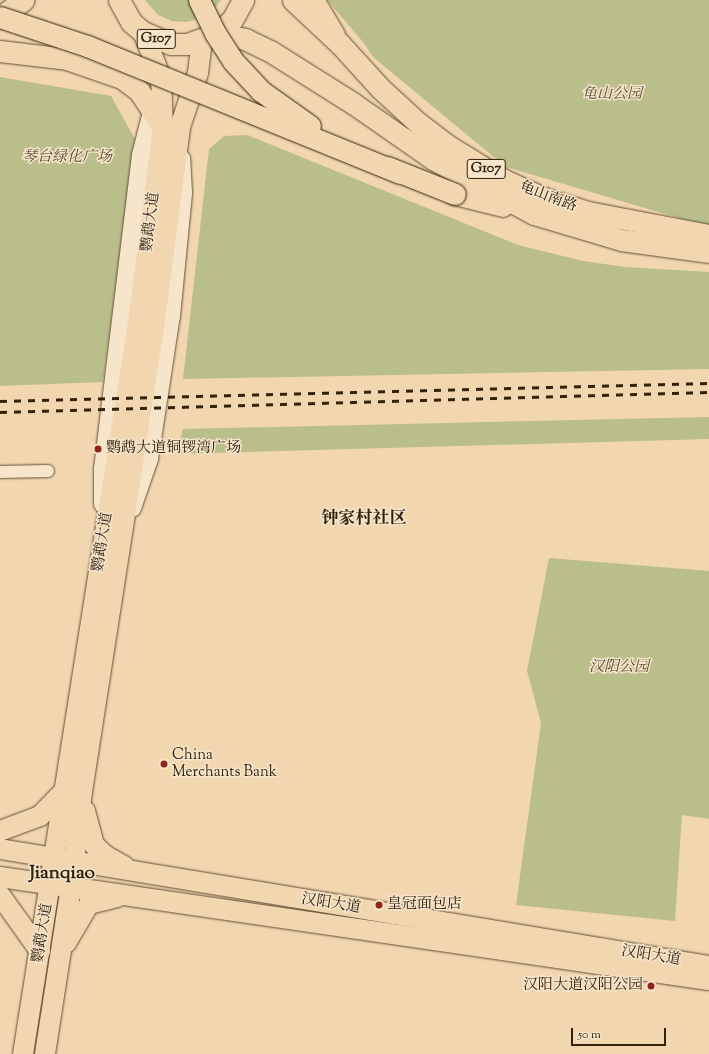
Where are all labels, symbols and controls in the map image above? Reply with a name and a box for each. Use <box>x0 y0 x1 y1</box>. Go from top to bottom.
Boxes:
road number: G107 <box>136 27 176 51</box>
park label: 龟山公园 <box>582 86 642 104</box>
park label: 琴台绿化广场 <box>22 149 112 167</box>
road number: G107 <box>466 157 506 181</box>
street label: 龟山南路 <box>517 178 579 216</box>
street label: 鹦鹉大道 <box>138 191 164 253</box>
place label: 鹦鹉大道铜锣湾广场 <box>106 440 241 458</box>
marker: 鹦鹉大道铜锣湾广场 <box>93 444 103 454</box>
district label: 钟家村社区 <box>322 510 406 530</box>
street label: 鹦鹉大道 <box>89 511 117 573</box>
park label: 汉阳公园 <box>589 659 649 677</box>
place label: China Merchants Bank <box>172 746 277 781</box>
marker: China Merchants Bank <box>159 759 169 769</box>
district label: Jianqiao <box>29 863 95 885</box>
street label: 汉阳大道 <box>300 890 362 918</box>
place label: 皇冠面包店 <box>387 896 462 914</box>
marker: 皇冠面包店 <box>374 900 384 910</box>
street label: 鹦鹉大道 <box>29 902 57 964</box>
street label: 汉阳大道 <box>620 942 682 970</box>
place label: 汉阳大道汉阳公园 <box>523 977 643 995</box>
marker: 汉阳大道汉阳公园 <box>646 981 656 991</box>
scale bar <box>573 1020 668 1046</box>
text: 50 m <box>578 1026 601 1044</box>

